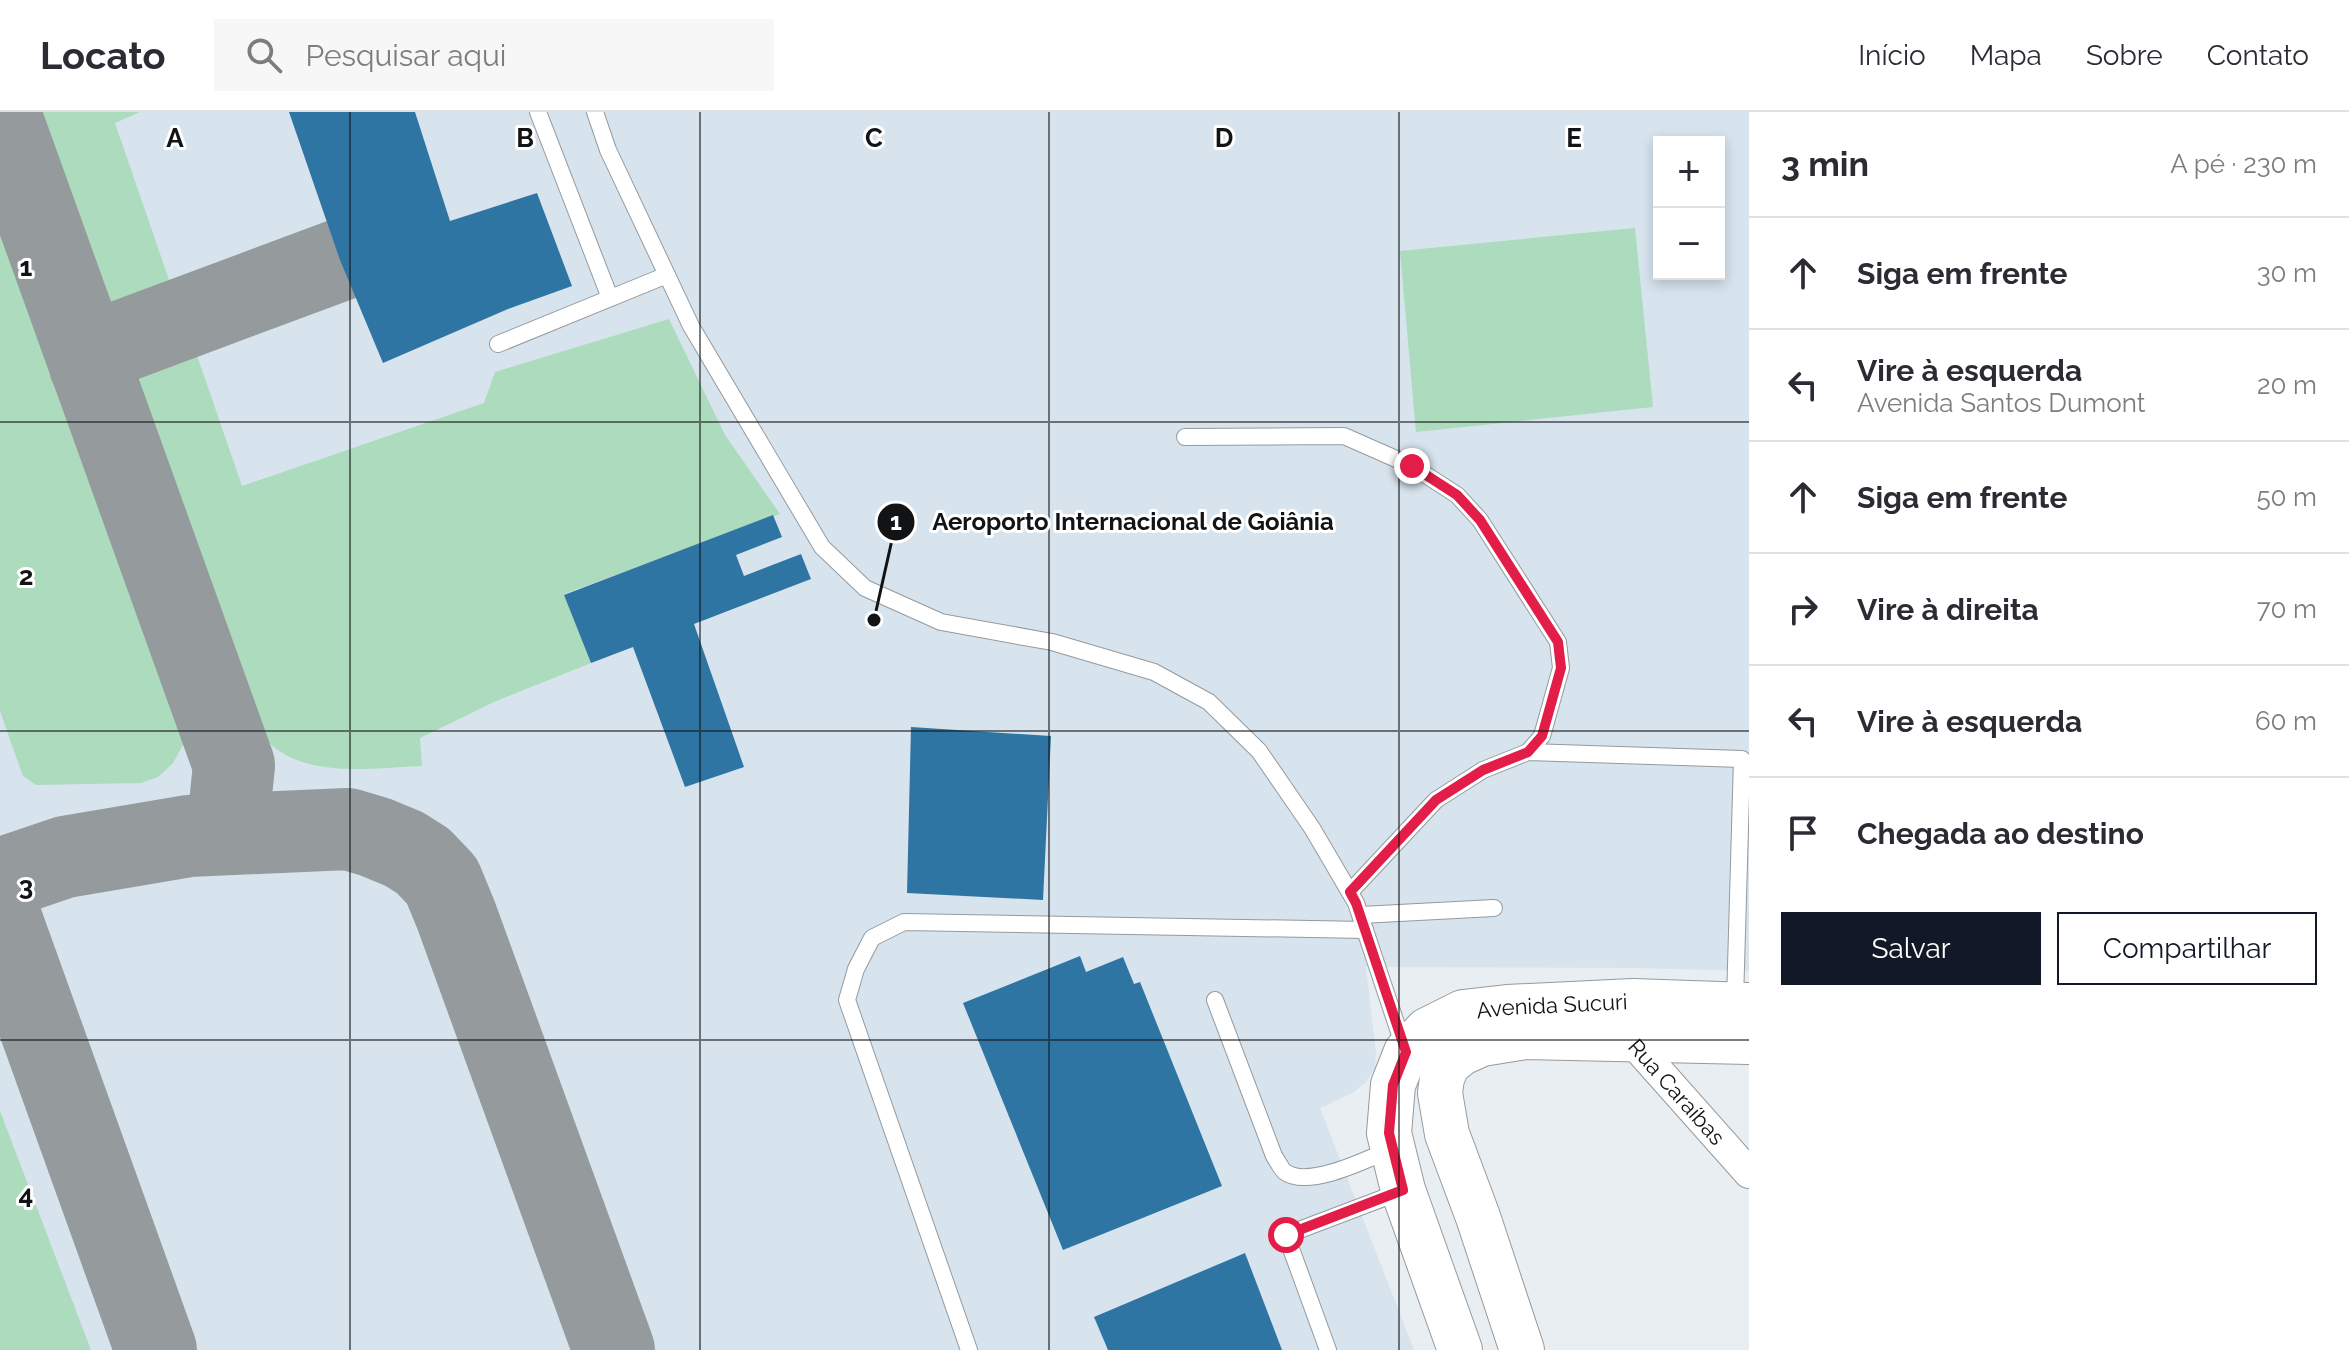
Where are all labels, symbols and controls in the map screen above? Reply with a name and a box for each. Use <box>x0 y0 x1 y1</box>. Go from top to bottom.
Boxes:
search box <box>214 19 774 91</box>
text: Locato <box>40 33 166 78</box>
icon: search <box>242 33 286 77</box>
text: Pesquisar aqui <box>306 38 506 73</box>
text: Início <box>1858 39 1926 72</box>
text: Mapa <box>1970 39 2042 72</box>
text: Sobre <box>2086 39 2163 72</box>
text: Contato <box>2207 39 2309 72</box>
text: A <box>166 123 184 153</box>
text: B <box>516 123 534 153</box>
text: C <box>865 123 883 153</box>
text: D <box>1215 123 1233 153</box>
text: E <box>1566 123 1582 153</box>
map controls <box>1653 136 1725 280</box>
button: + <box>1653 136 1725 208</box>
text: 3 min <box>1781 144 1869 184</box>
text: A pé · 230 m <box>2170 149 2317 179</box>
button: − <box>1653 208 1725 280</box>
icon: ahead <box>1781 251 1825 295</box>
text: 1 <box>20 252 33 282</box>
text: Siga em frente <box>1857 256 2067 291</box>
text: 30 m <box>2257 258 2317 288</box>
text: Vire à esquerda <box>1857 353 2082 388</box>
icon: left <box>1781 363 1825 407</box>
text: 20 m <box>2257 370 2317 400</box>
text: Avenida Santos Dumont <box>1857 388 2145 418</box>
route end <box>1394 448 1430 484</box>
icon: ahead <box>1781 475 1825 519</box>
text: Siga em frente <box>1857 480 2067 515</box>
text: 50 m <box>2256 482 2317 512</box>
callout: Aeroporto Internacional de Goiânia <box>876 498 1350 546</box>
text: 1 <box>890 507 902 536</box>
text: Aeroporto Internacional de Goiânia <box>932 507 1334 536</box>
text: 2 <box>19 561 33 591</box>
icon: right <box>1781 587 1825 631</box>
text: Vire à direita <box>1857 592 2039 627</box>
text: 70 m <box>2257 594 2317 624</box>
icon: left <box>1781 699 1825 743</box>
text: Vire à esquerda <box>1857 704 2082 739</box>
text: 60 m <box>2255 706 2317 736</box>
icon: arrive <box>1781 811 1825 855</box>
text: Chegada ao destino <box>1857 816 2144 851</box>
text: 3 <box>19 871 33 901</box>
button: Salvar <box>1781 912 2041 985</box>
button: Compartilhar <box>2057 912 2317 985</box>
street label: Avenida Sucuri <box>1475 988 1628 1023</box>
street label: Rua Caraíbas <box>1623 1034 1731 1150</box>
text: 4 <box>19 1180 33 1210</box>
route start <box>1268 1217 1304 1253</box>

